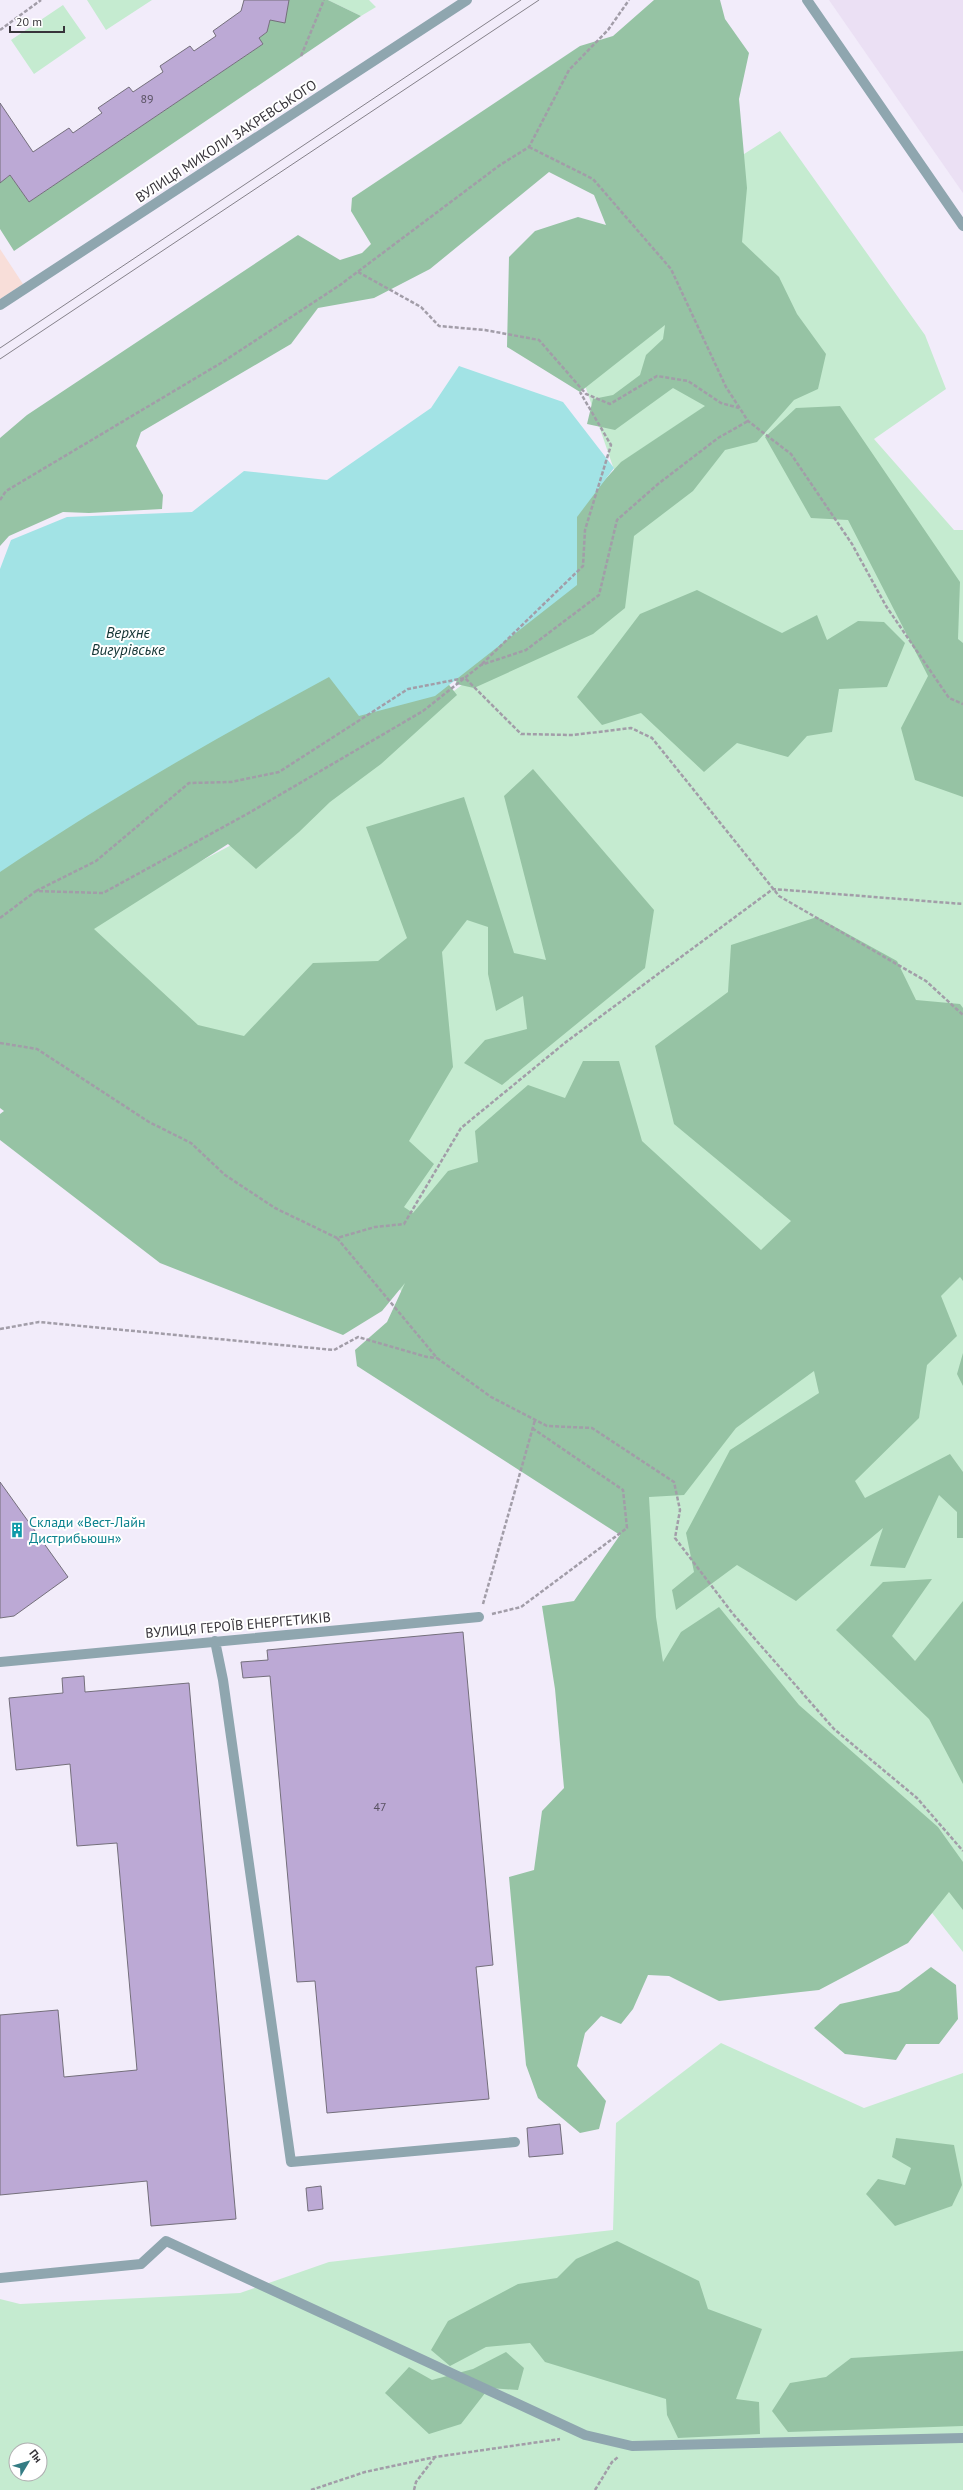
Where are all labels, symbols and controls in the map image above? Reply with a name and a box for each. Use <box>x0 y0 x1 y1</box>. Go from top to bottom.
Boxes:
scale bar <box>10 8 64 34</box>
text: 20 m <box>16 14 42 29</box>
street label: ВУЛИЦЯ МИКОЛИ ЗАКРЕВСЬКОГО <box>132 76 320 206</box>
house number: 89 <box>140 91 154 106</box>
water label: Верхнє Вигурівське <box>91 623 165 659</box>
place label: Склади «Вест-Лайн Дистрибьюшн» <box>29 1513 146 1547</box>
building icon: Склади «Вест-Лайн Дистрибьюшн» <box>8 1521 26 1539</box>
street label: ВУЛИЦЯ ГЕРОЇВ ЕНЕРГЕТИКІВ <box>145 1608 331 1642</box>
house number: 47 <box>373 1799 387 1814</box>
north arrow <box>8 2442 48 2482</box>
text: Пн <box>26 2446 45 2465</box>

